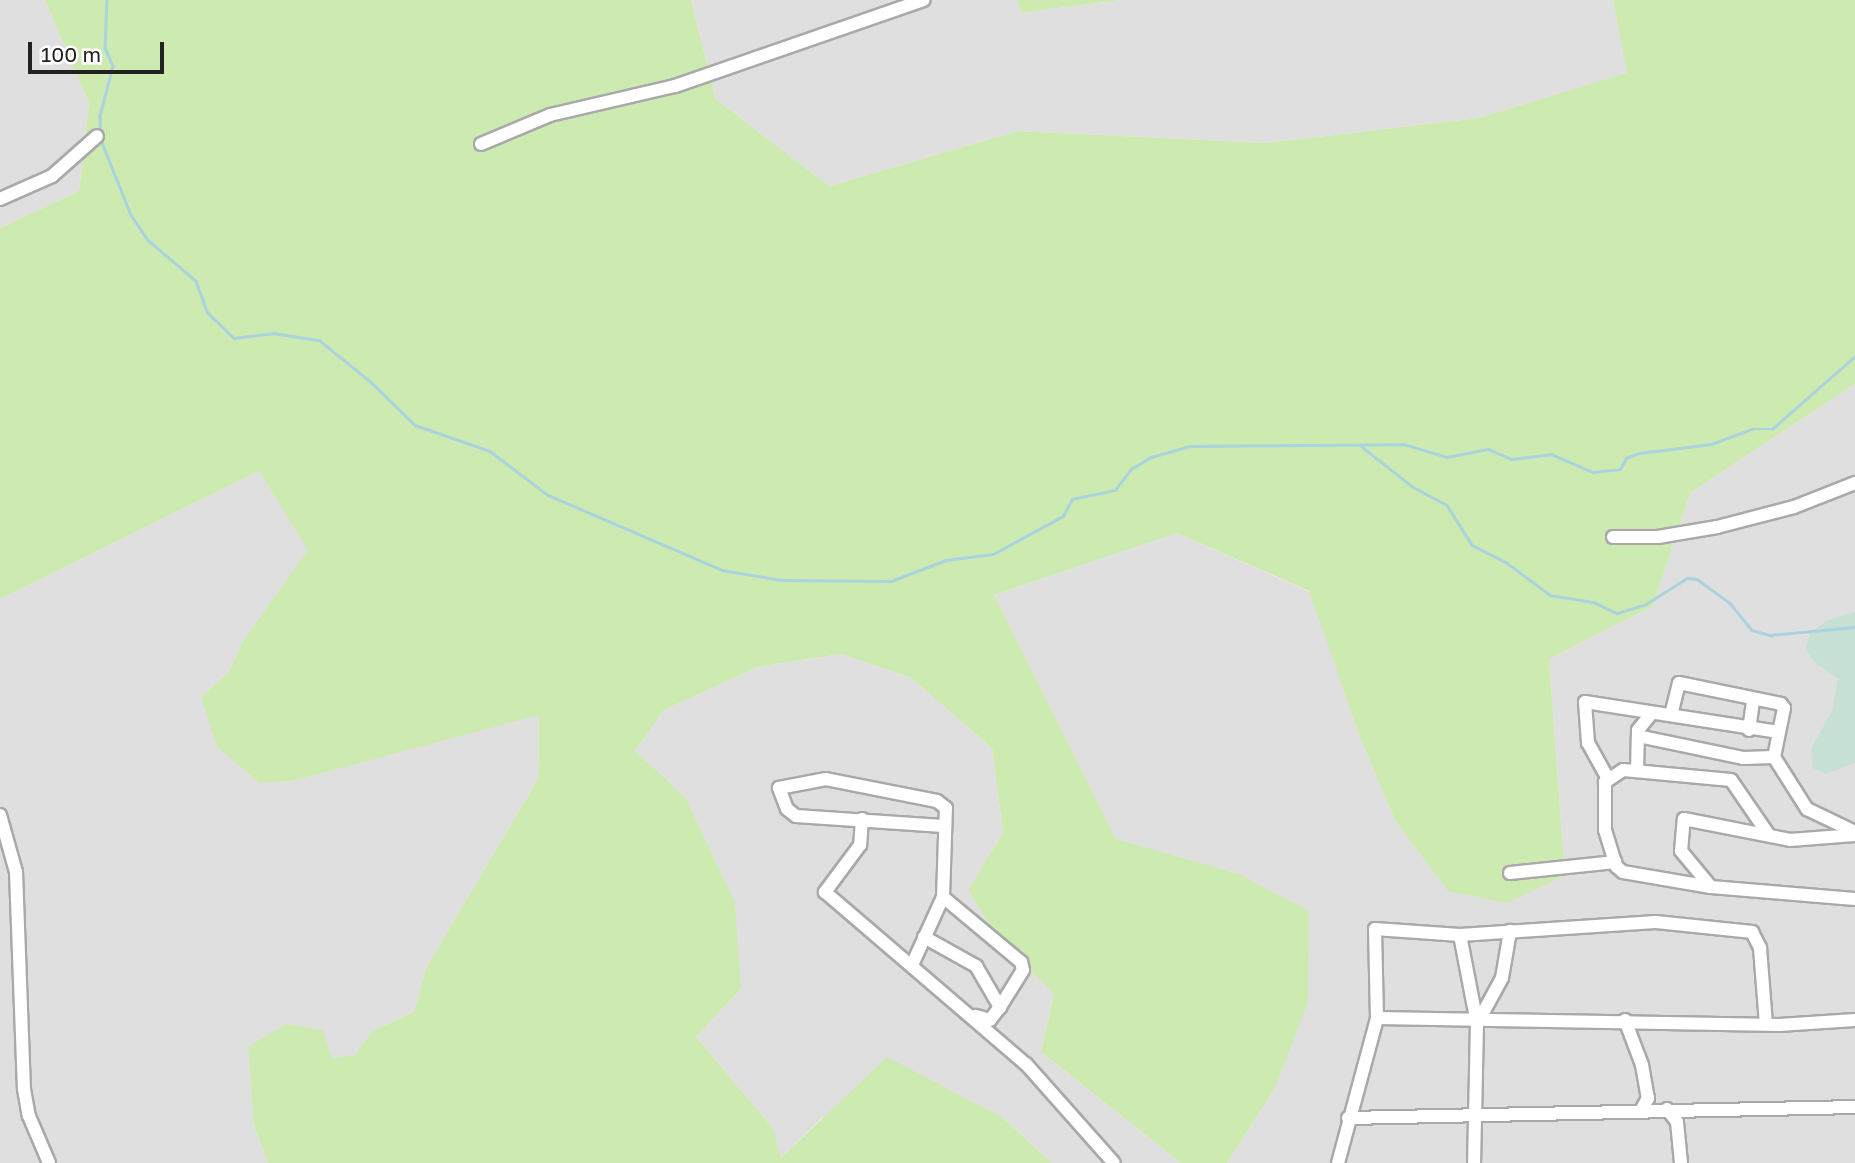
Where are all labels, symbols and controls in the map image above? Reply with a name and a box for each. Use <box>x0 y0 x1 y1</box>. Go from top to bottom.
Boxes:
scale bar <box>32 28 168 72</box>
text: 100 m <box>41 41 101 67</box>

